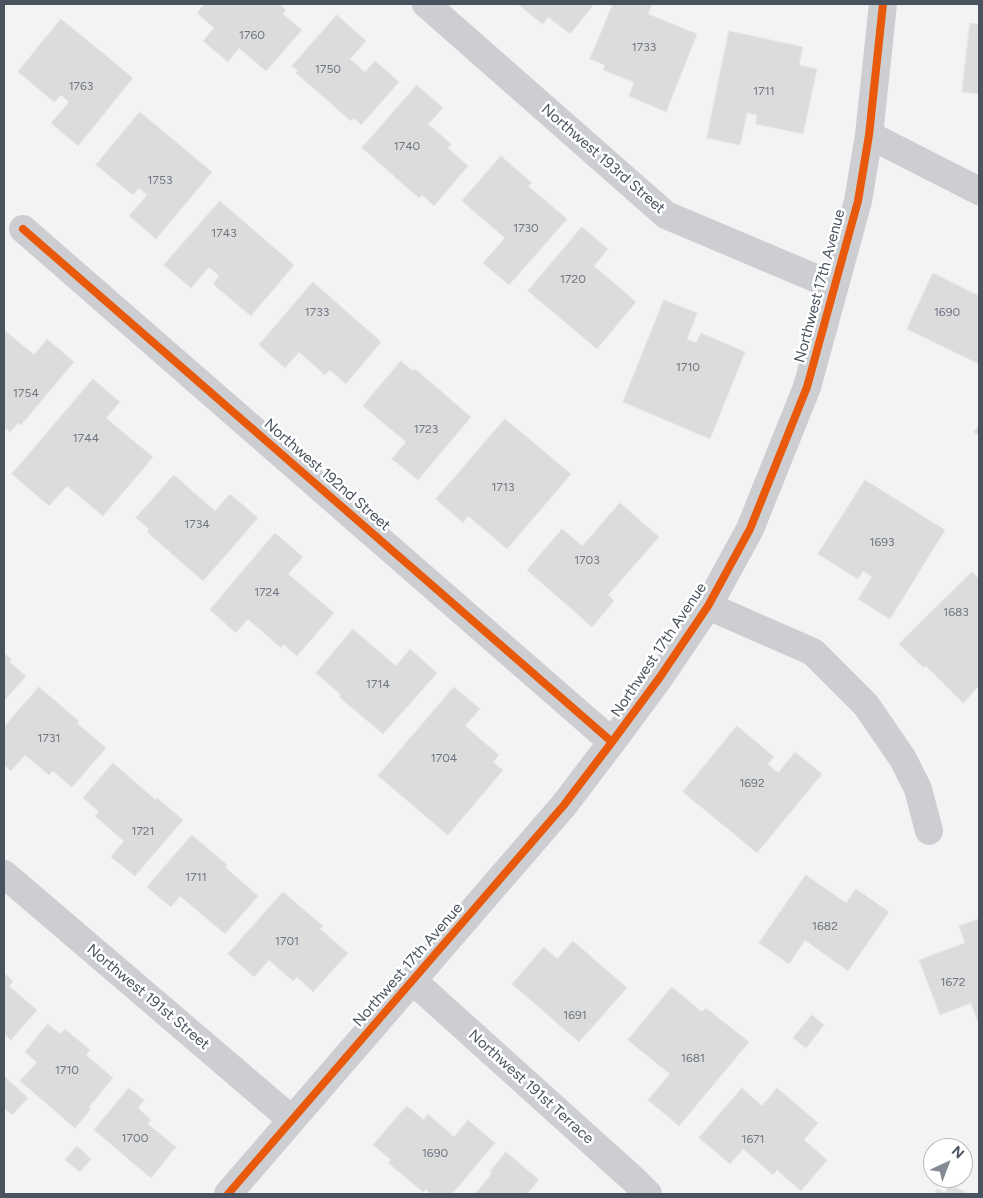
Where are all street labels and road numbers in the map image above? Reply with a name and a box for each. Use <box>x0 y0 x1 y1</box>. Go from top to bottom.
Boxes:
street label: Northwest 193rd Street <box>538 100 668 218</box>
street label: Northwest 17th Avenue <box>791 207 849 365</box>
street label: Northwest 192nd Street <box>260 415 394 535</box>
street label: Northwest 17th Avenue <box>607 579 711 721</box>
street label: Northwest 17th Avenue <box>349 899 467 1031</box>
street label: Northwest 191st Street <box>83 940 213 1054</box>
street label: Northwest 191st Terrace <box>465 1026 597 1148</box>

